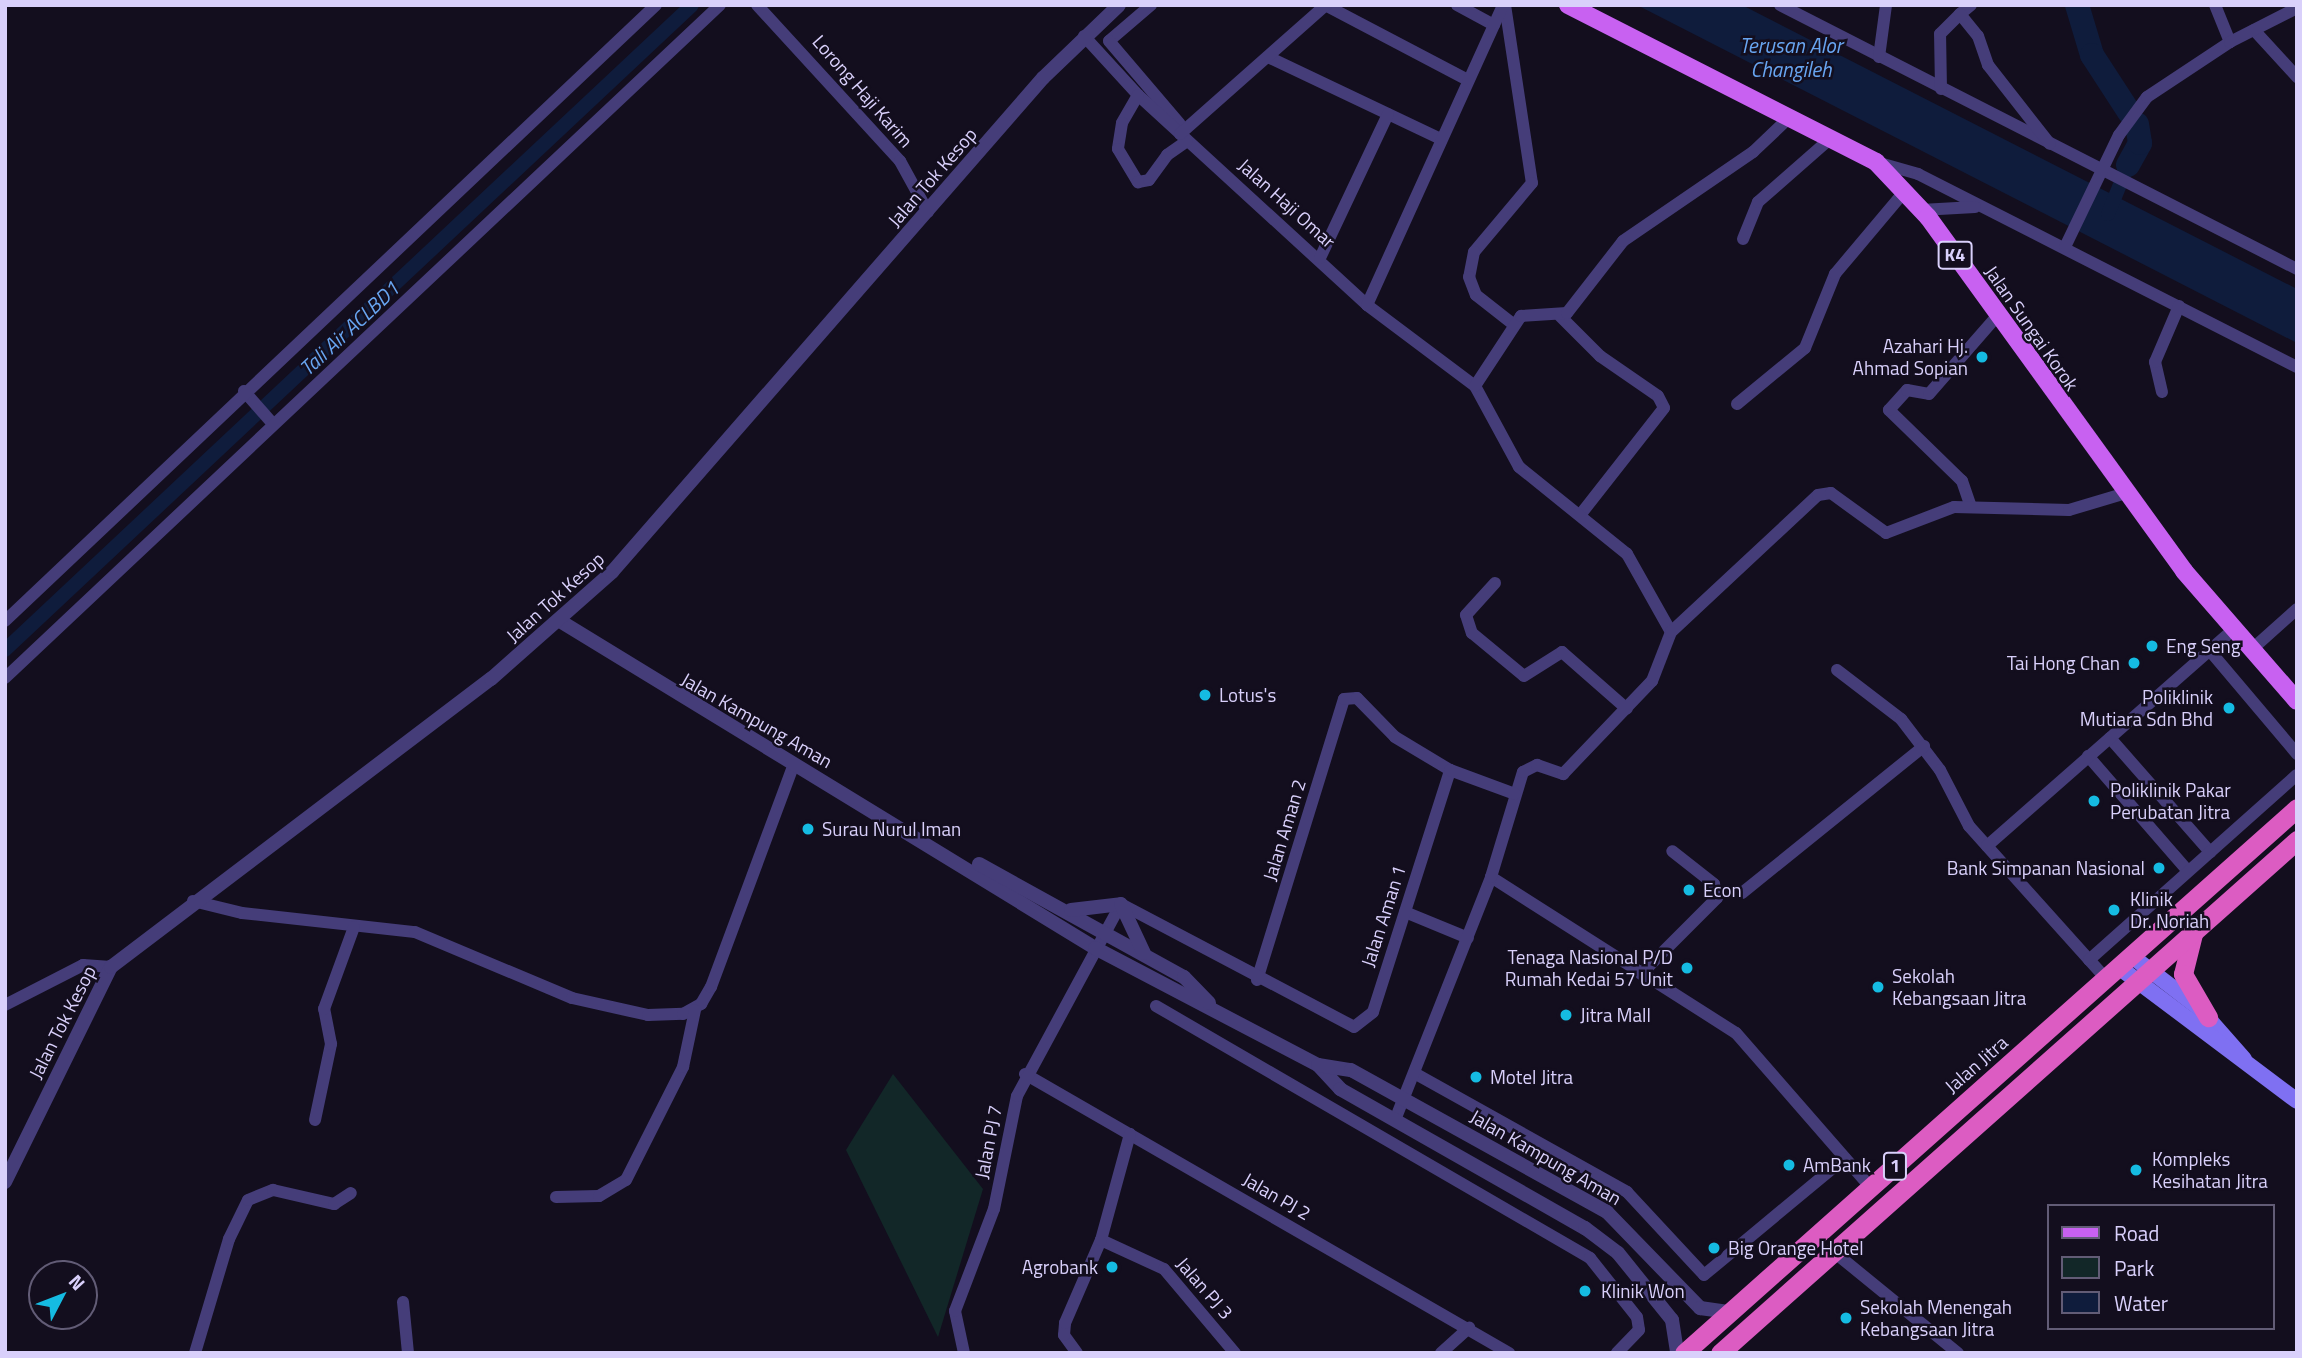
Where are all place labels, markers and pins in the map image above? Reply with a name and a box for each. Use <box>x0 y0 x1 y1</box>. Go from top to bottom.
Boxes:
place label: Azahari Hj. Ahmad Sopian <box>1853 335 1968 379</box>
marker: Azahari Hj. Ahmad Sopian <box>1974 349 1990 365</box>
place label: Eng Seng <box>2166 635 2241 657</box>
marker: Eng Seng <box>2144 638 2160 654</box>
place label: Tai Hong Chan <box>2007 652 2120 674</box>
marker: Tai Hong Chan <box>2126 655 2142 671</box>
place label: Lotus's <box>1219 684 1276 706</box>
place label: Poliklinik Mutiara Sdn Bhd <box>2080 686 2213 730</box>
marker: Lotus's <box>1197 687 1213 703</box>
marker: Poliklinik Mutiara Sdn Bhd <box>2219 698 2239 718</box>
place label: Poliklinik Pakar Perubatan Jitra <box>2110 779 2231 823</box>
marker: Poliklinik Pakar Perubatan Jitra <box>2084 791 2104 811</box>
place label: Surau Nurul Iman <box>822 818 961 840</box>
marker: Surau Nurul Iman <box>800 821 816 837</box>
place label: Bank Simpanan Nasional <box>1947 857 2145 879</box>
marker: Bank Simpanan Nasional <box>2151 860 2167 876</box>
place label: Econ <box>1703 879 1742 901</box>
marker: Econ <box>1681 882 1697 898</box>
place label: Klinik Dr. Noriah <box>2130 888 2209 932</box>
marker: Klinik Dr. Noriah <box>2104 900 2124 920</box>
place label: Tenaga Nasional P/D Rumah Kedai 57 Unit <box>1505 946 1673 990</box>
marker: Tenaga Nasional P/D Rumah Kedai 57 Unit <box>1679 960 1695 976</box>
place label: Sekolah Kebangsaan Jitra <box>1892 965 2026 1009</box>
marker: Sekolah Kebangsaan Jitra <box>1870 979 1886 995</box>
place label: Jitra Mall <box>1580 1004 1651 1026</box>
marker: Jitra Mall <box>1558 1007 1574 1023</box>
place label: Motel Jitra <box>1490 1066 1573 1088</box>
marker: Motel Jitra <box>1468 1069 1484 1085</box>
place label: Kompleks Kesihatan Jitra <box>2152 1148 2268 1192</box>
place label: AmBank <box>1803 1154 1871 1176</box>
marker: AmBank <box>1781 1157 1797 1173</box>
marker: Kompleks Kesihatan Jitra <box>2126 1160 2146 1180</box>
place label: Big Orange Hotel <box>1728 1237 1864 1259</box>
marker: Big Orange Hotel <box>1706 1240 1722 1256</box>
place label: Agrobank <box>1022 1256 1098 1278</box>
marker: Agrobank <box>1104 1259 1120 1275</box>
place label: Klinik Won <box>1601 1280 1685 1302</box>
marker: Klinik Won <box>1575 1281 1595 1301</box>
place label: Sekolah Menengah Kebangsaan Jitra <box>1860 1296 2012 1340</box>
marker: Sekolah Menengah Kebangsaan Jitra <box>1838 1310 1854 1326</box>

